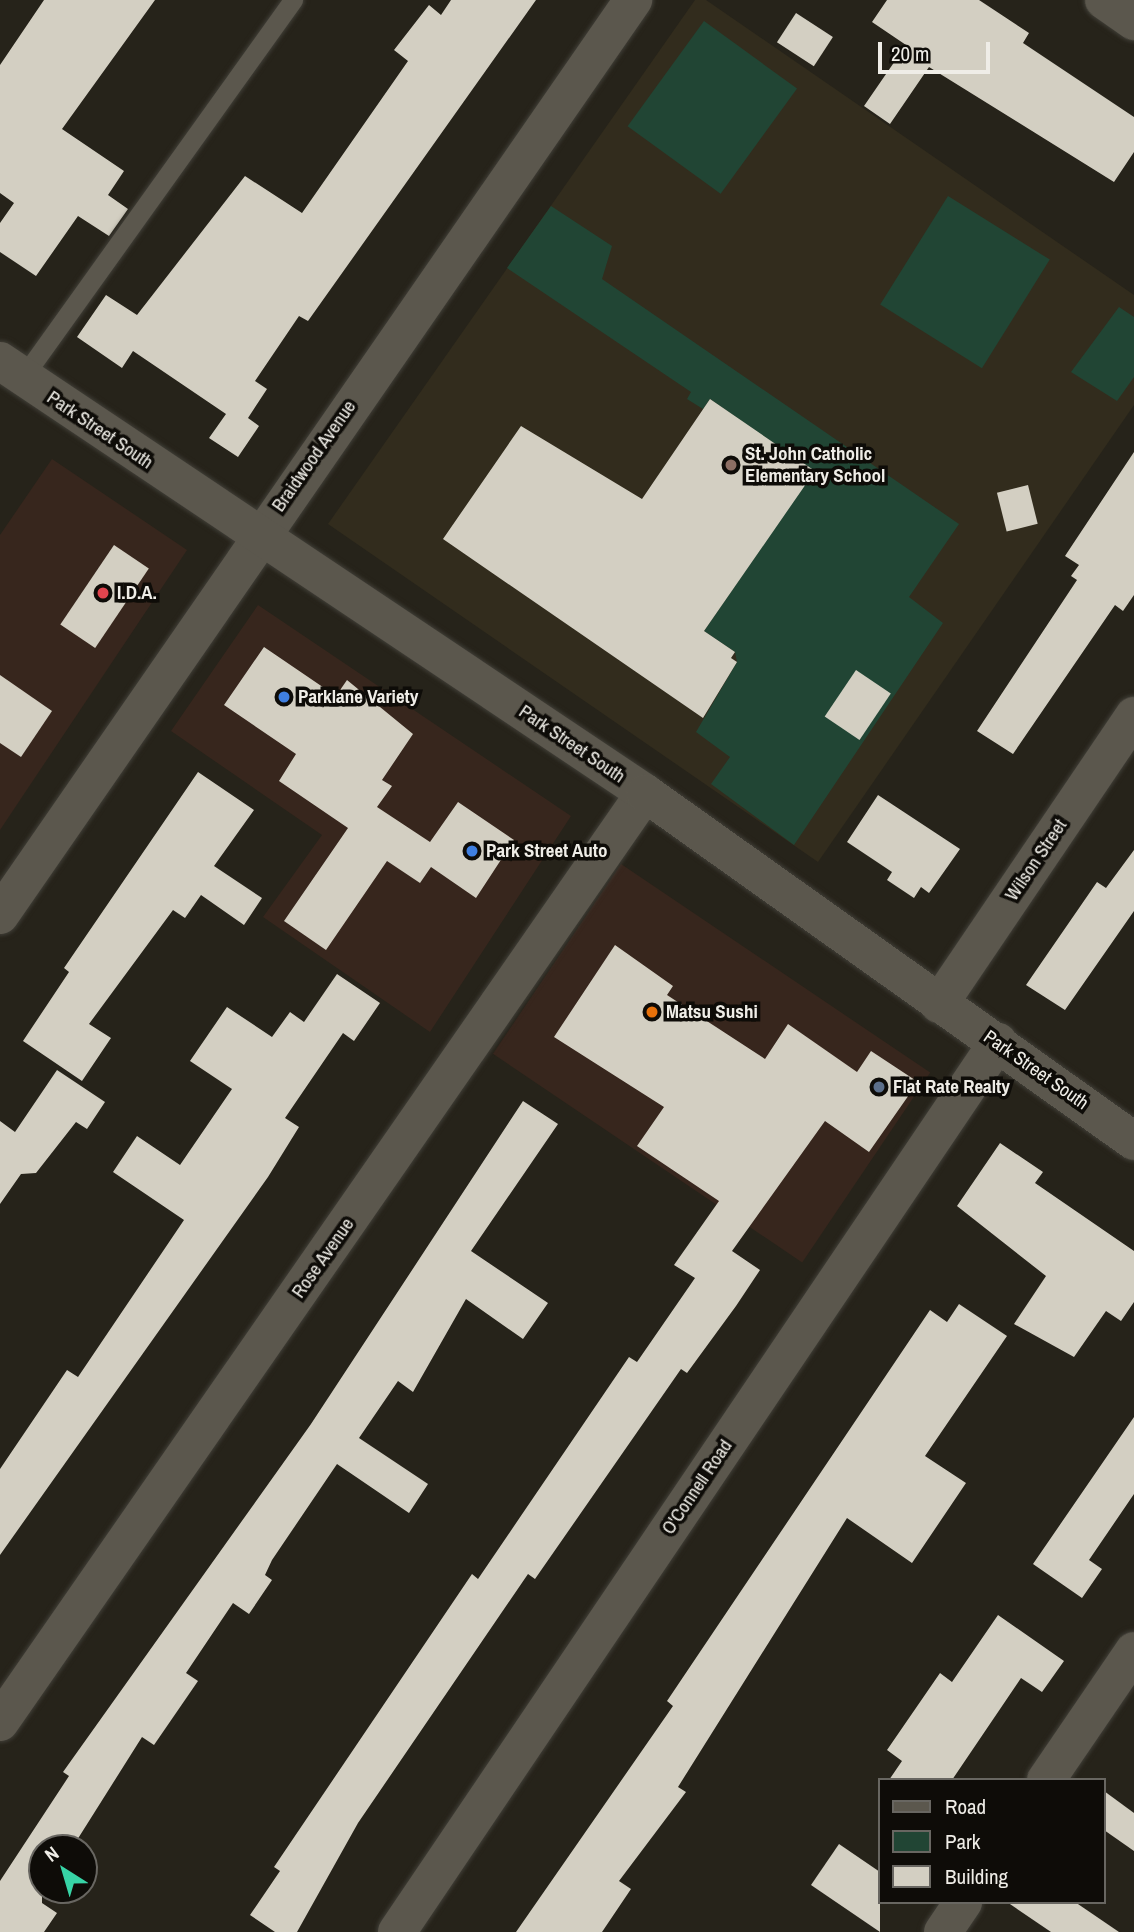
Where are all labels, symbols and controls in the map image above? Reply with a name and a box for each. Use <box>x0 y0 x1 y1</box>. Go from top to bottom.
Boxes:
scale bar <box>882 28 994 72</box>
text: 20 m <box>891 39 929 68</box>
street label: Park Street South <box>43 386 157 474</box>
street label: Braidwood Avenue <box>267 396 361 516</box>
place label: St. John Catholic Elementary School <box>745 443 885 487</box>
marker: St. John Catholic Elementary School <box>723 457 739 473</box>
place label: I.D.A. <box>117 582 157 604</box>
marker: I.D.A. <box>95 585 111 601</box>
place label: Parklane Variety <box>298 686 418 708</box>
marker: Parklane Variety <box>276 689 292 705</box>
street label: Park Street South <box>515 700 629 788</box>
street label: Wilson Street <box>1000 815 1072 905</box>
place label: Park Street Auto <box>486 840 608 862</box>
marker: Park Street Auto <box>464 843 480 859</box>
place label: Matsu Sushi <box>666 1001 758 1023</box>
marker: Matsu Sushi <box>644 1004 660 1020</box>
street label: Park Street South <box>979 1025 1093 1115</box>
place label: Flat Rate Realty <box>893 1076 1010 1098</box>
marker: Flat Rate Realty <box>871 1079 887 1095</box>
street label: Rose Avenue <box>287 1213 359 1303</box>
street label: O'Connell Road <box>657 1435 737 1539</box>
legend <box>878 1778 1106 1904</box>
text: Road <box>945 1792 986 1821</box>
text: Park <box>945 1827 980 1856</box>
north arrow <box>28 1834 98 1904</box>
text: N <box>39 1840 64 1868</box>
text: Building <box>945 1862 1008 1891</box>

